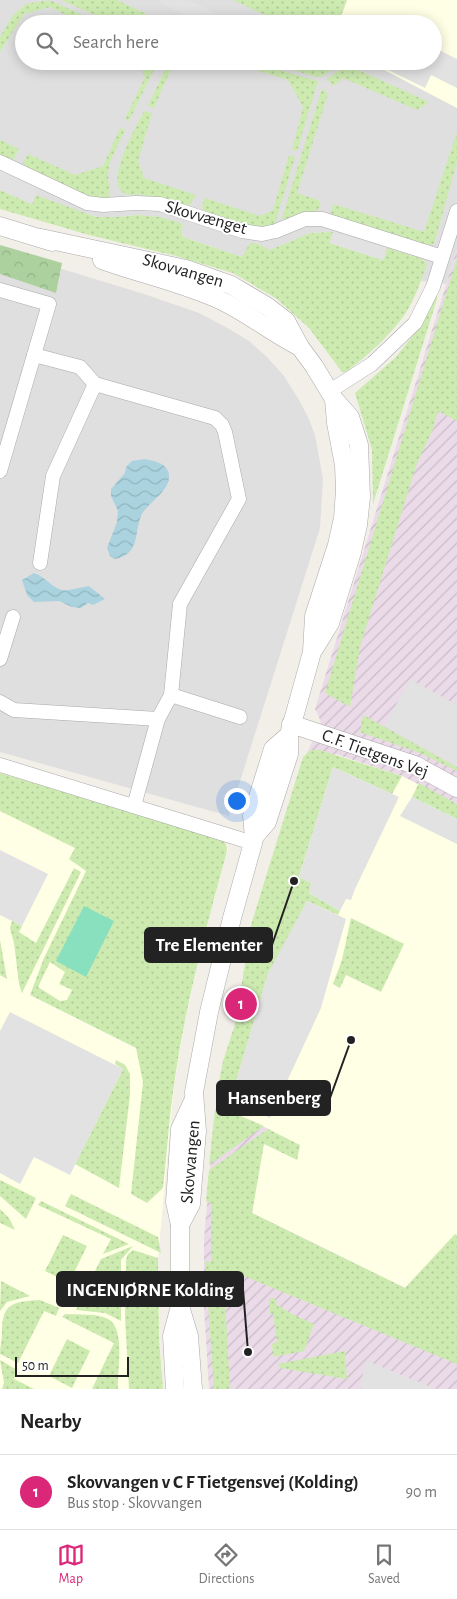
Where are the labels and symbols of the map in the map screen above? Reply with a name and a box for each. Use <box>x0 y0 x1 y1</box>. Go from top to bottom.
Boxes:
street label: Skovvænget <box>163 198 249 238</box>
street label: Skovvangen <box>140 251 226 291</box>
street label: C.F. Tietgens Vej <box>319 726 431 782</box>
your location <box>224 788 250 814</box>
callout: Tre Elementer <box>145 928 272 962</box>
text: Tre Elementer <box>156 936 263 955</box>
pin: 1 <box>225 985 257 1023</box>
callout: Hansenberg <box>217 1081 330 1115</box>
text: Hansenberg <box>227 1089 321 1108</box>
street label: Skovvangen <box>178 1120 204 1204</box>
callout: INGENIØRNE Kolding <box>57 1272 243 1306</box>
text: INGENIØRNE Kolding <box>67 1281 234 1300</box>
scale bar <box>15 1354 129 1377</box>

